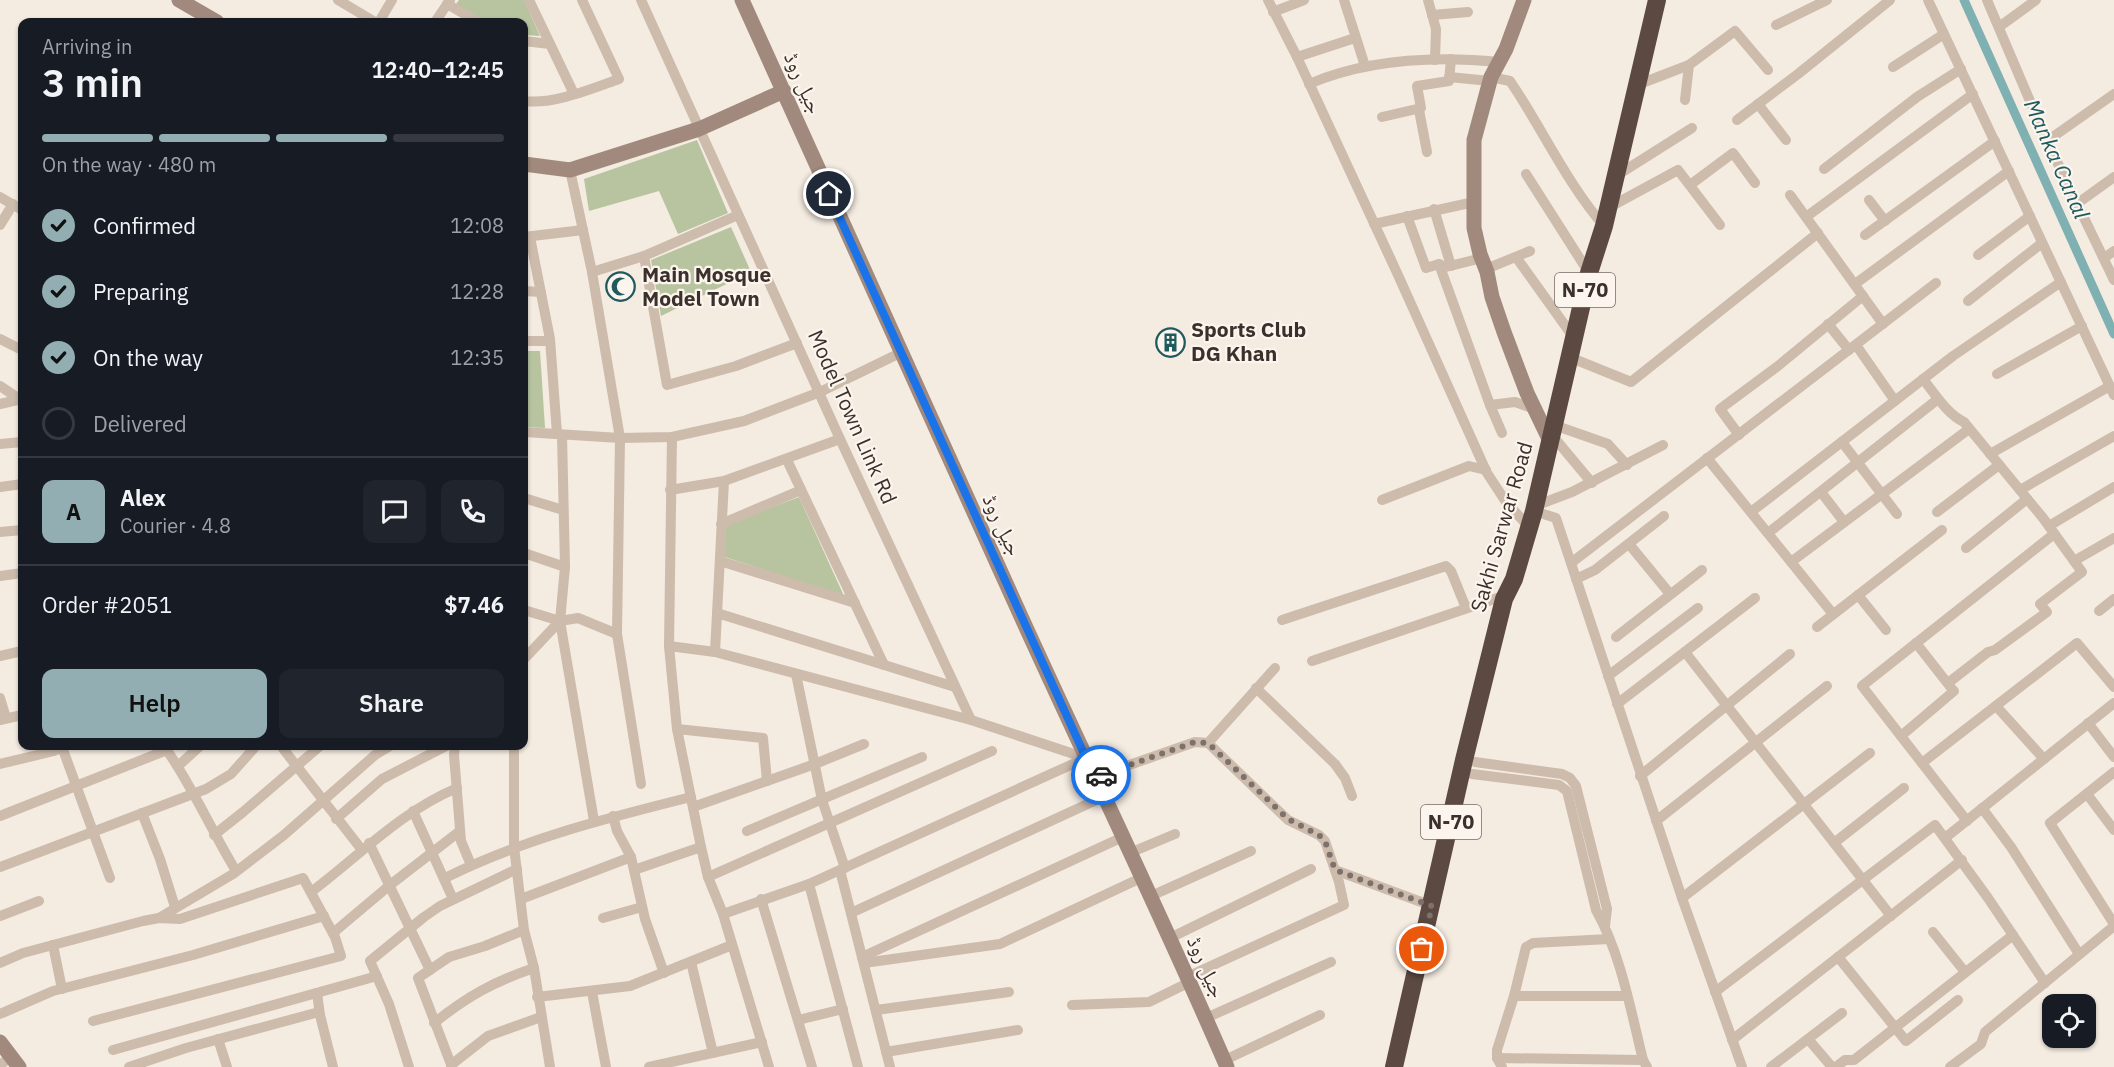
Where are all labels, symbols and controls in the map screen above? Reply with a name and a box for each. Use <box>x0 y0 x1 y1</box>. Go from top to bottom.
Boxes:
text: Arriving in <box>42 33 132 60</box>
street label: جیل روڈ <box>778 47 830 118</box>
text: 12:40–12:45 <box>371 55 504 84</box>
text: 3 min <box>42 57 143 108</box>
water label: Manka Canal <box>2018 94 2097 224</box>
text: On the way · 480 m <box>42 151 216 178</box>
pin <box>803 168 854 219</box>
icon: home <box>812 177 845 210</box>
icon: check <box>42 209 75 242</box>
text: Confirmed <box>93 211 196 240</box>
text: 12:08 <box>450 212 504 239</box>
place label: Main Mosque Model Town <box>642 260 772 312</box>
mosque icon: Main Mosque Model Town <box>605 271 637 303</box>
road number: N-70 <box>1555 273 1615 307</box>
icon: check <box>42 275 75 308</box>
text: Preparing <box>93 277 188 306</box>
text: 12:28 <box>450 278 504 305</box>
place label: Sports Club DG Khan <box>1191 315 1306 367</box>
street label: Model Town Link Rd <box>802 325 904 508</box>
building icon: Sports Club DG Khan <box>1154 326 1186 358</box>
icon: check <box>42 341 75 374</box>
text: On the way <box>93 343 203 372</box>
text: 12:35 <box>450 344 504 371</box>
text: Delivered <box>93 409 187 438</box>
street label: Sakhi Sarwar Road <box>1463 438 1539 615</box>
button: chat <box>363 480 426 543</box>
button: phone <box>441 480 504 543</box>
text: Alex <box>120 483 166 512</box>
street label: جیل روڈ <box>976 489 1029 560</box>
text: A <box>66 497 81 526</box>
text: Courier · 4.8 <box>120 512 231 539</box>
text: Order #2051 <box>42 590 172 619</box>
text: $7.46 <box>444 590 504 619</box>
button: Help <box>42 669 267 738</box>
button: Share <box>279 669 504 738</box>
courier <box>1071 745 1131 805</box>
icon: car <box>1085 759 1118 792</box>
road number: N-70 <box>1421 805 1481 839</box>
pin <box>1396 923 1447 974</box>
street label: جیل روڈ <box>1181 931 1233 1002</box>
icon: bag <box>1405 932 1438 965</box>
map controls <box>2042 994 2096 1048</box>
button: locate <box>2042 994 2096 1048</box>

